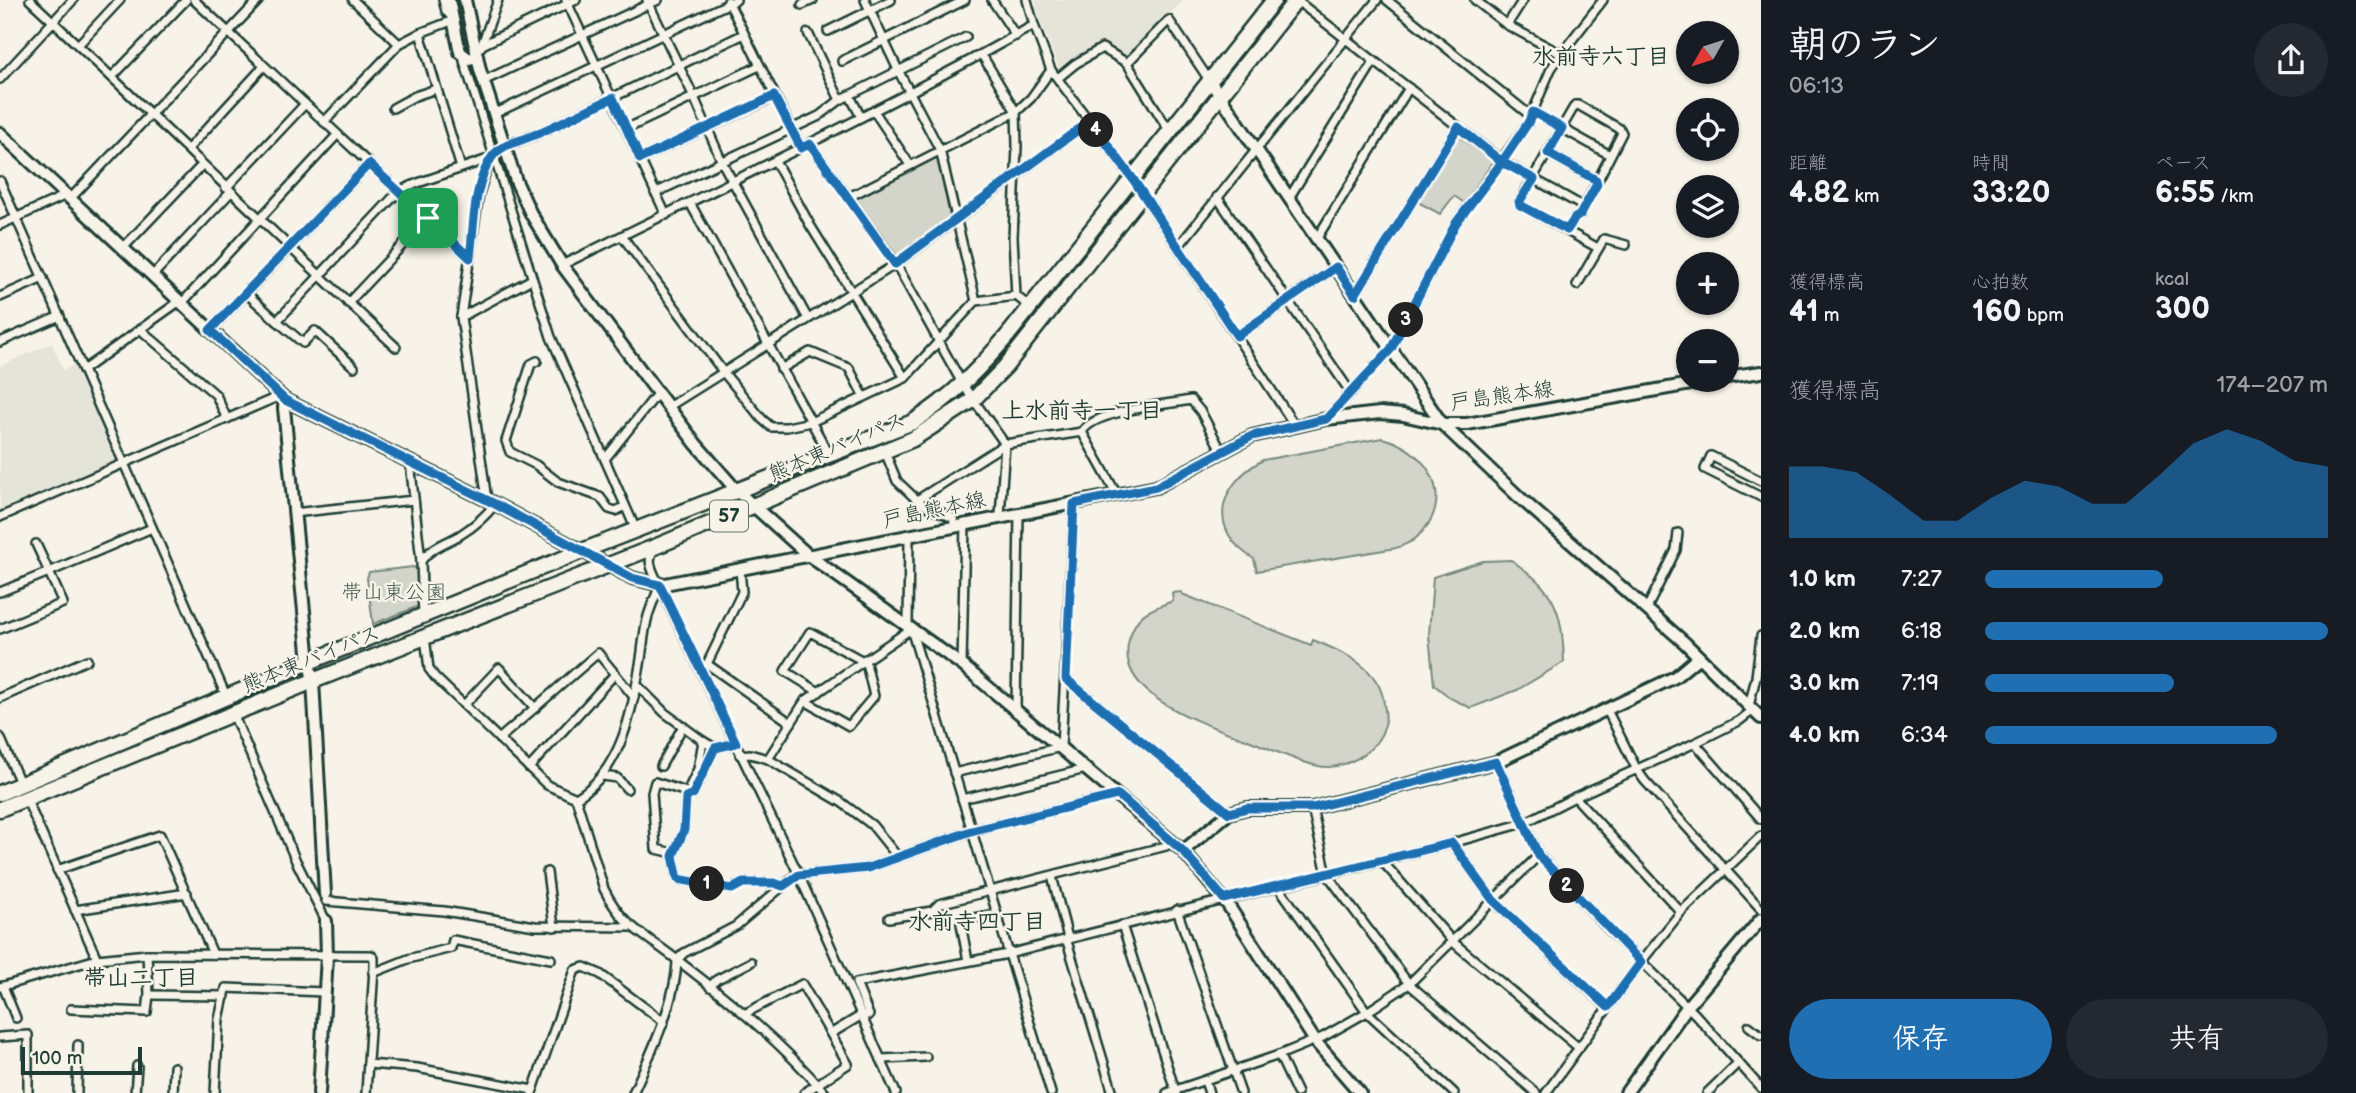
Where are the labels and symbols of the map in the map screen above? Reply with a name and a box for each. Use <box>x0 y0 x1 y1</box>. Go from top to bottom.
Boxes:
north arrow <box>1676 21 1740 84</box>
district label: 水前寺六丁目 <box>1532 43 1670 71</box>
pin: 4 <box>1078 113 1114 148</box>
pin <box>398 188 458 248</box>
pin: 3 <box>1388 302 1424 338</box>
street label: 戸島熊本線 <box>1448 376 1556 416</box>
district label: 上水前寺一丁目 <box>1002 397 1163 425</box>
street label: 熊本東バイパス <box>765 407 909 487</box>
street label: 戸島熊本線 <box>880 487 988 533</box>
road number: 57 <box>710 500 748 531</box>
park label: 帯山東公園 <box>342 580 447 605</box>
street label: 熊本東バイパス <box>238 620 384 698</box>
pin: 1 <box>690 866 724 902</box>
pin: 2 <box>1550 868 1584 903</box>
district label: 水前寺四丁目 <box>908 908 1046 936</box>
district label: 帯山二丁目 <box>84 964 199 992</box>
scale bar <box>21 1044 142 1076</box>

